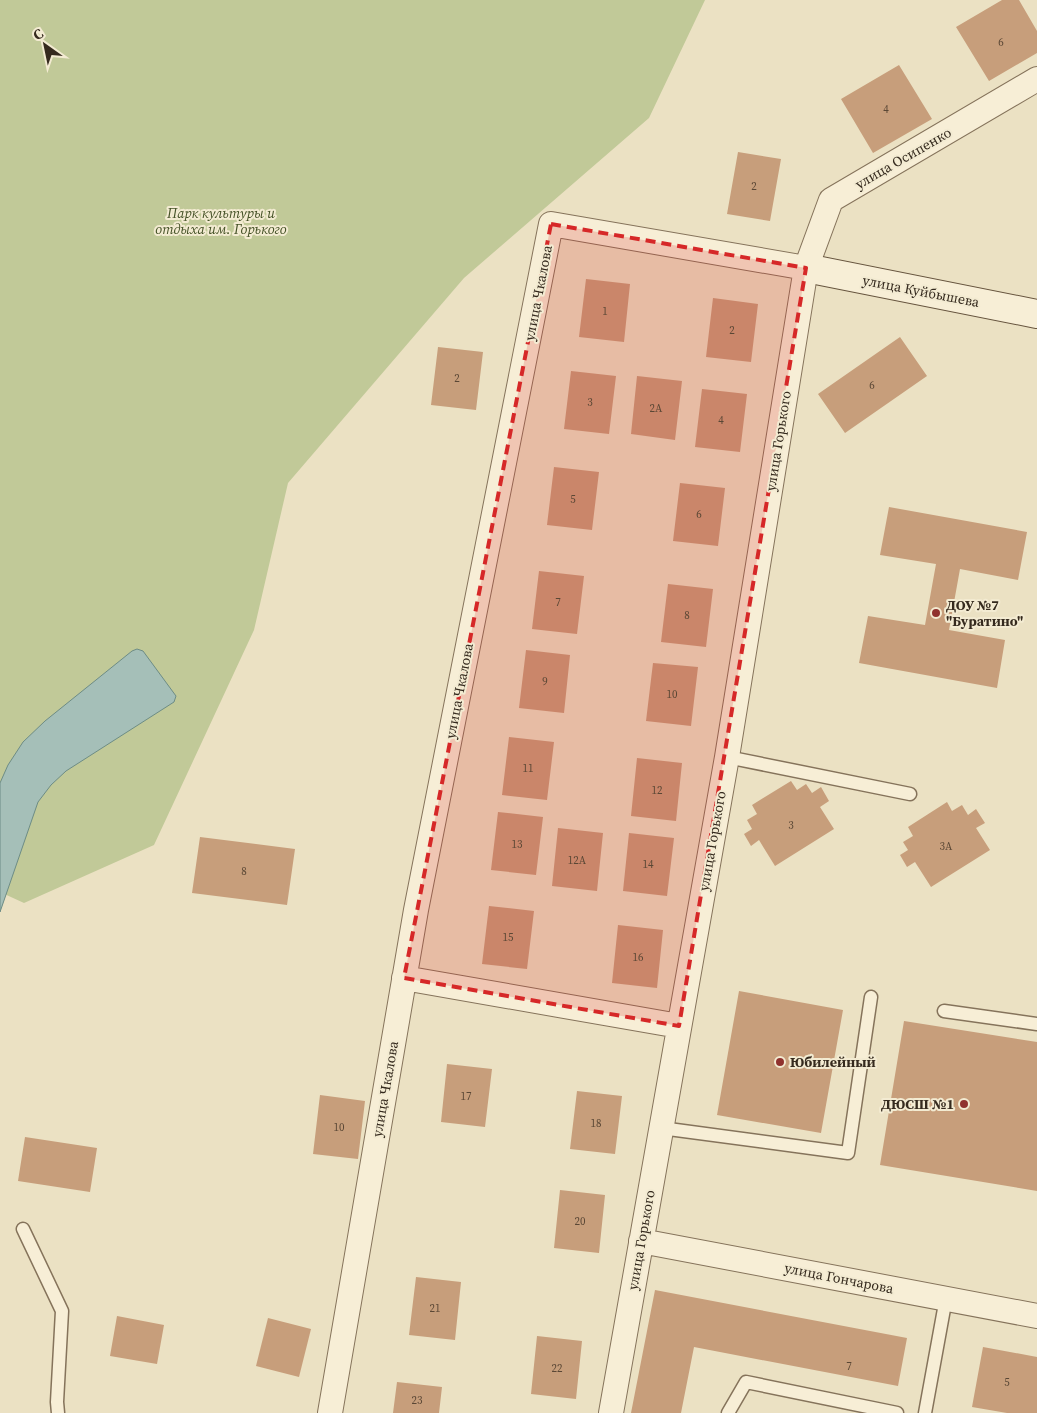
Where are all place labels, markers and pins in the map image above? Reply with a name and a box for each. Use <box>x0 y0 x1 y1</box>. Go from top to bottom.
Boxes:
place label: ДОУ №7 "Буратино" <box>946 595 1023 631</box>
marker: ДОУ №7 "Буратино" <box>930 607 942 619</box>
place label: Юбилейный <box>790 1052 876 1072</box>
marker: Юбилейный <box>774 1056 786 1068</box>
place label: ДЮСШ №1 <box>881 1094 954 1114</box>
marker: ДЮСШ №1 <box>958 1098 970 1110</box>

